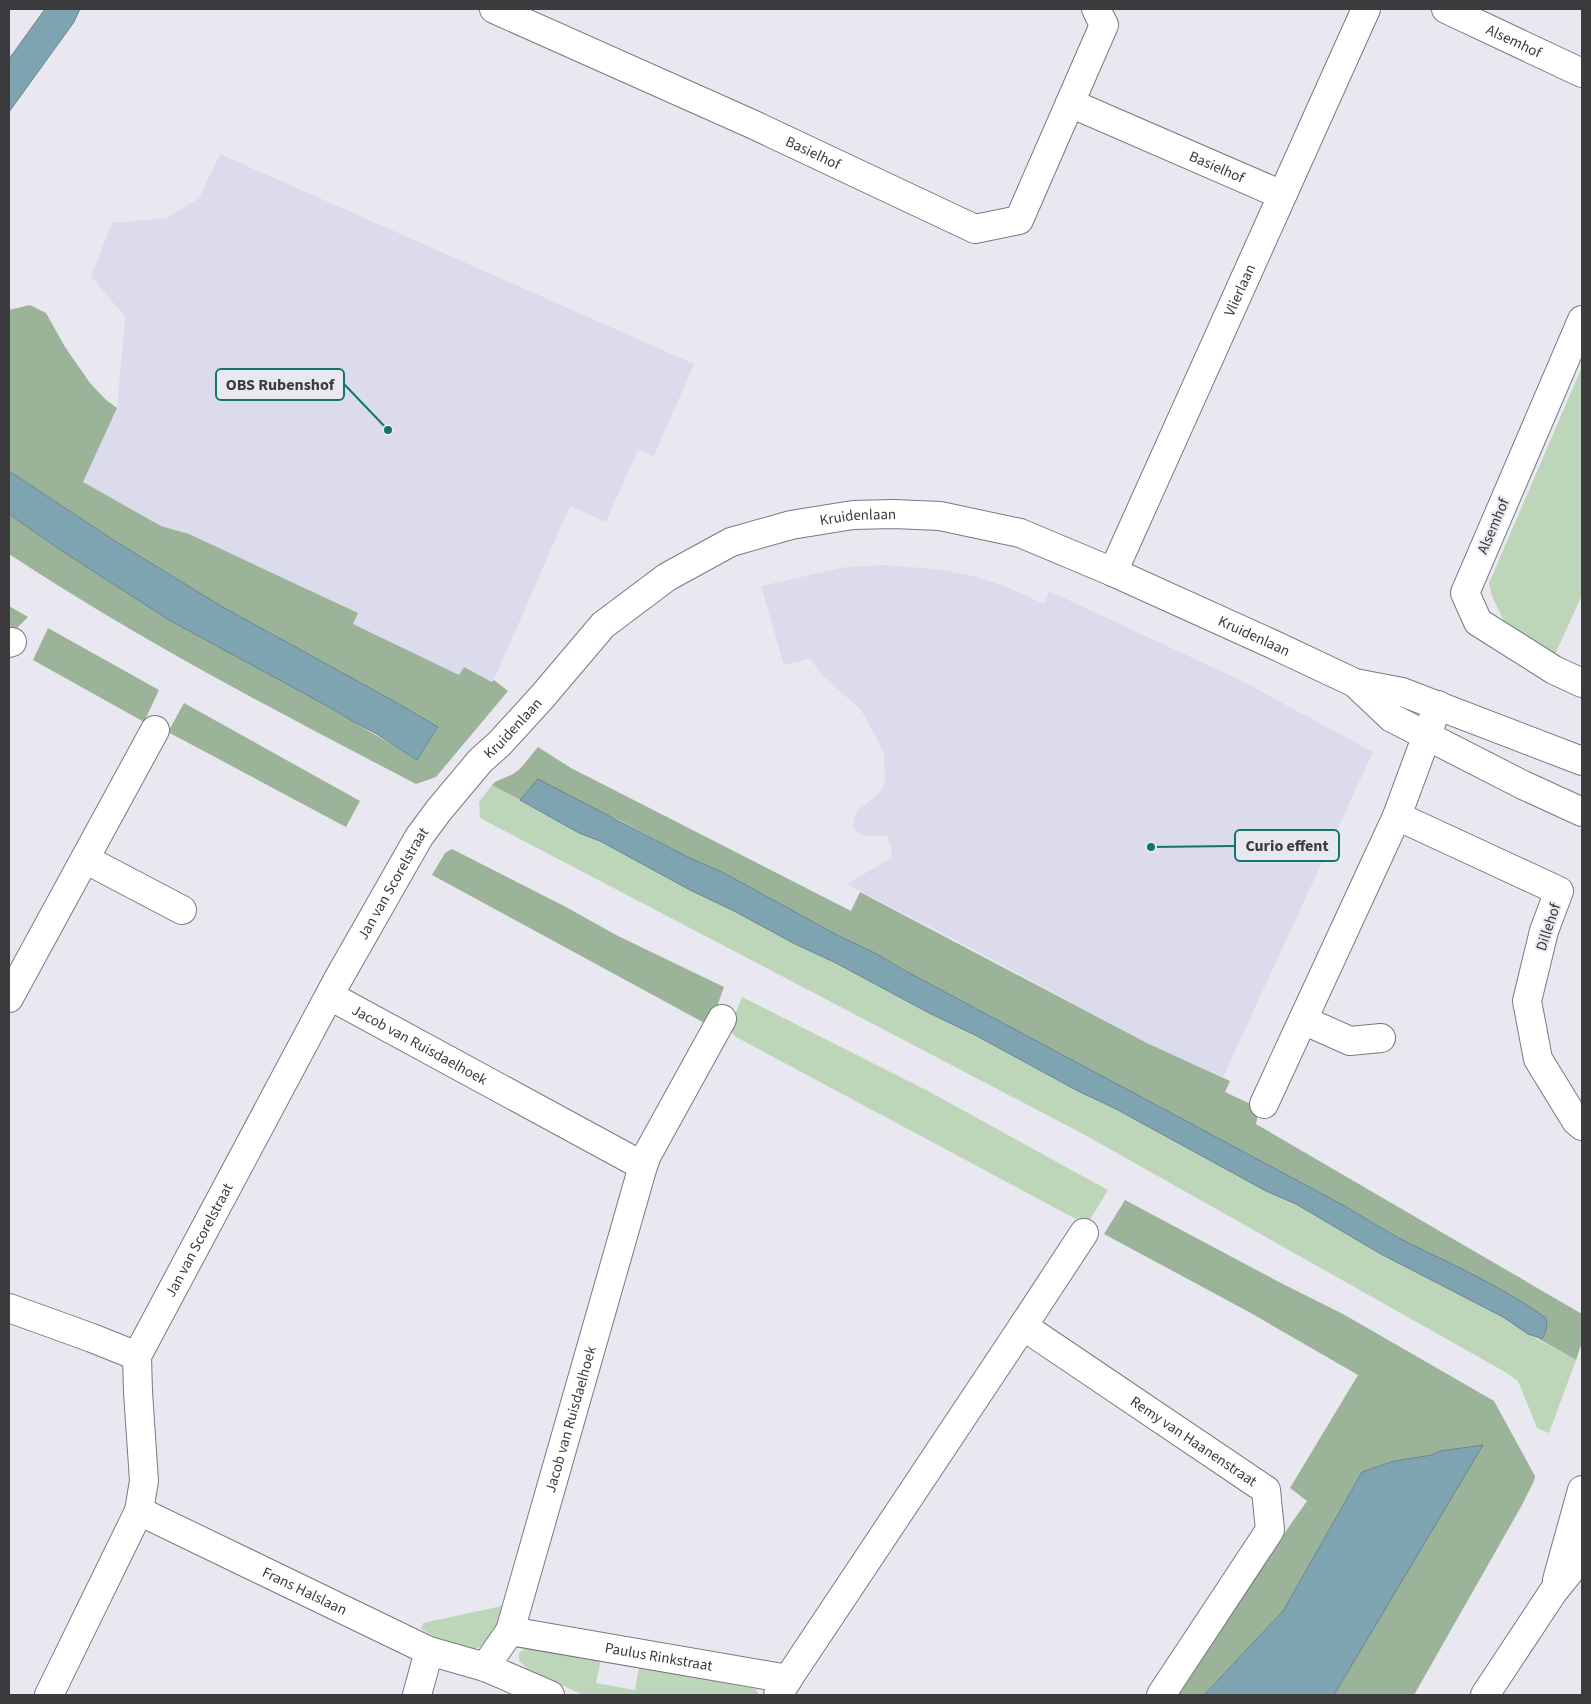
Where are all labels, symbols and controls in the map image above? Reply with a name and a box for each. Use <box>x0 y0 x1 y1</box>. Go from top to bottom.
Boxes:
street label: Alsemhof <box>1483 19 1545 64</box>
street label: Basielhof <box>782 131 844 175</box>
street label: Basielhof <box>1186 146 1248 189</box>
street label: Vlierlaan <box>1219 261 1261 320</box>
callout: OBS Rubenshof <box>216 369 344 400</box>
text: OBS Rubenshof <box>226 374 335 396</box>
street label: Alsemhof <box>1472 494 1515 557</box>
street label: Kruidenlaan <box>818 504 896 531</box>
street label: Kruidenlaan <box>1215 611 1293 662</box>
street label: Kruidenlaan <box>479 693 547 764</box>
street label: Jan van Scorelstraat <box>353 823 434 944</box>
callout: Curio effent <box>1235 830 1339 861</box>
text: Curio effent <box>1245 835 1329 857</box>
street label: Dillehof <box>1531 900 1566 954</box>
street label: Jacob van Ruisdaelhoek <box>348 1000 491 1091</box>
street label: Jan van Scorelstraat <box>160 1179 238 1301</box>
street label: Jacob van Ruisdaelhoek <box>540 1343 602 1495</box>
street label: Remy van Haanenstraat <box>1126 1391 1261 1492</box>
street label: Frans Halslaan <box>259 1562 350 1621</box>
street label: Paulus Rinkstraat <box>603 1638 714 1677</box>

